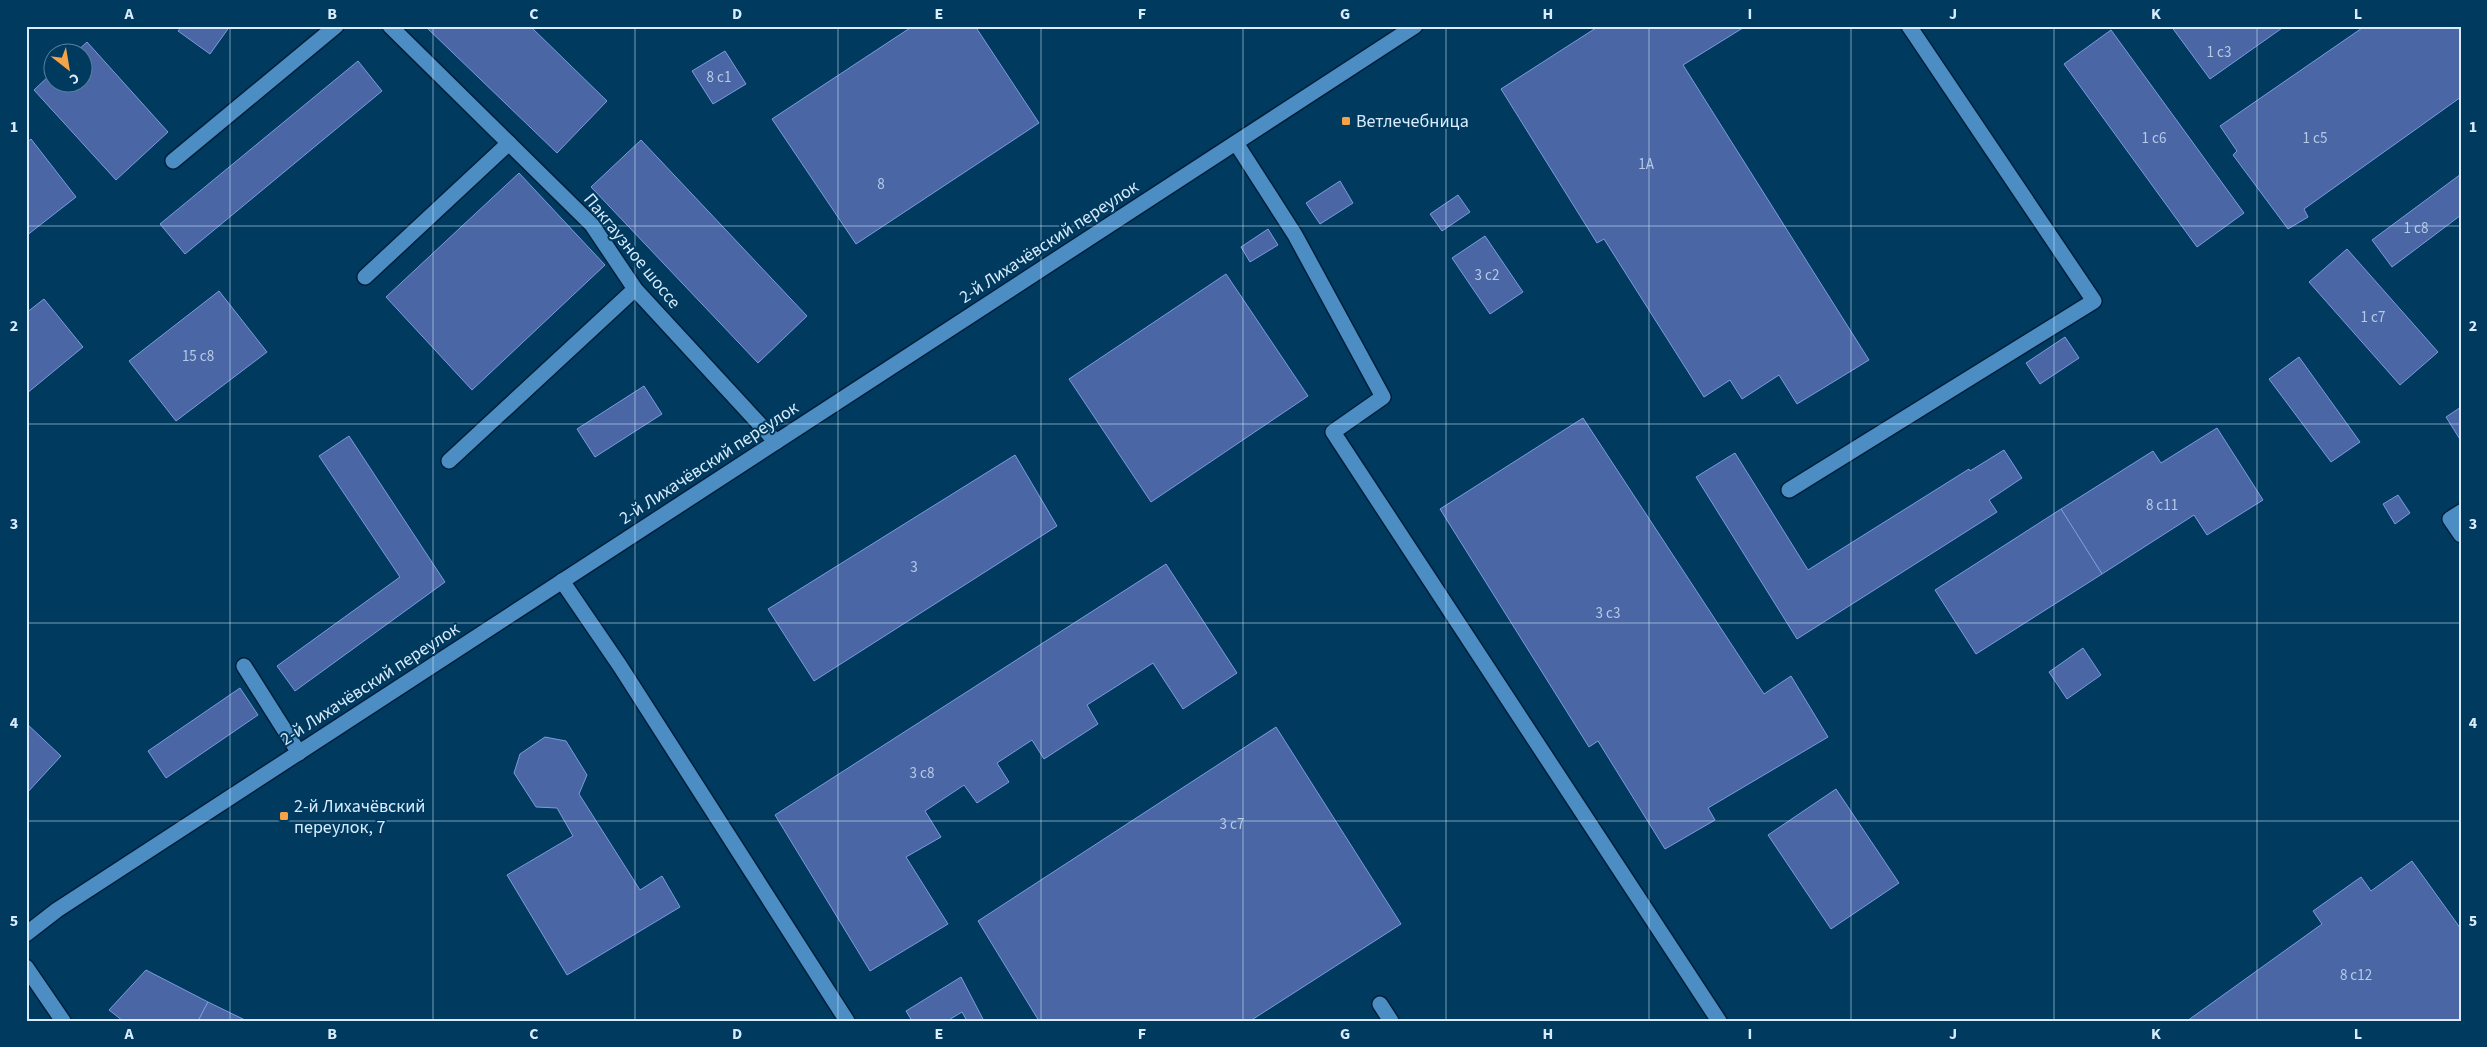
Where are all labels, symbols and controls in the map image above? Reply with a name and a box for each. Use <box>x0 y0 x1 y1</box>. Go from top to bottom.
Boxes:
text: A <box>123 3 134 25</box>
text: B <box>327 3 337 25</box>
text: C <box>529 3 539 25</box>
text: D <box>732 3 742 25</box>
text: E <box>935 3 943 25</box>
text: F <box>1138 3 1146 25</box>
text: G <box>1340 3 1350 25</box>
text: H <box>1543 3 1553 25</box>
text: I <box>1748 3 1752 25</box>
text: J <box>1949 3 1957 25</box>
text: K <box>2151 3 2161 25</box>
text: L <box>2354 3 2362 25</box>
north arrow <box>42 42 92 92</box>
house number: 1 с3 <box>2207 42 2231 63</box>
house number: 8 с1 <box>707 67 731 88</box>
text: С <box>66 68 83 89</box>
place label: Ветлечебница <box>1356 109 1469 134</box>
marker: Ветлечебница <box>1340 115 1352 127</box>
text: 1 <box>10 116 18 138</box>
text: 1 <box>2469 116 2477 138</box>
house number: 1 с6 <box>2142 128 2166 149</box>
house number: 1 с5 <box>2303 128 2327 149</box>
house number: 1А <box>1638 154 1655 175</box>
house number: 8 <box>877 174 885 195</box>
street label: 2-й Лихачёвский переулок <box>954 174 1144 310</box>
street label: Пакгаузное шоссе <box>578 188 686 314</box>
house number: 1 с8 <box>2404 218 2428 239</box>
house number: 3 с2 <box>1475 265 1499 286</box>
house number: 1 с7 <box>2361 307 2385 328</box>
text: 2 <box>10 315 18 337</box>
text: 2 <box>2469 315 2477 337</box>
house number: 15 с8 <box>182 346 214 367</box>
street label: 2-й Лихачёвский переулок <box>614 395 804 531</box>
house number: 8 с11 <box>2146 495 2178 516</box>
text: 3 <box>10 513 18 535</box>
text: 3 <box>2469 513 2477 535</box>
house number: 3 <box>910 557 918 578</box>
house number: 3 с3 <box>1596 603 1620 624</box>
street label: 2-й Лихачёвский переулок <box>275 616 465 752</box>
text: 4 <box>10 712 19 734</box>
text: 4 <box>2469 712 2478 734</box>
house number: 3 с8 <box>910 763 934 784</box>
place label: 2-й Лихачёвский переулок, 7 <box>294 794 426 840</box>
marker: 2-й Лихачёвский переулок, 7 <box>278 810 290 822</box>
house number: 3 с7 <box>1220 814 1244 835</box>
text: 5 <box>10 910 18 932</box>
text: 5 <box>2469 910 2477 932</box>
house number: 8 с12 <box>2340 965 2372 986</box>
text: A <box>123 1023 134 1045</box>
text: B <box>327 1023 337 1045</box>
text: C <box>529 1023 539 1045</box>
text: D <box>732 1023 742 1045</box>
text: E <box>935 1023 943 1045</box>
text: F <box>1138 1023 1146 1045</box>
text: G <box>1340 1023 1350 1045</box>
text: H <box>1543 1023 1553 1045</box>
text: I <box>1748 1023 1752 1045</box>
text: J <box>1949 1023 1957 1045</box>
text: K <box>2151 1023 2161 1045</box>
text: L <box>2354 1023 2362 1045</box>

